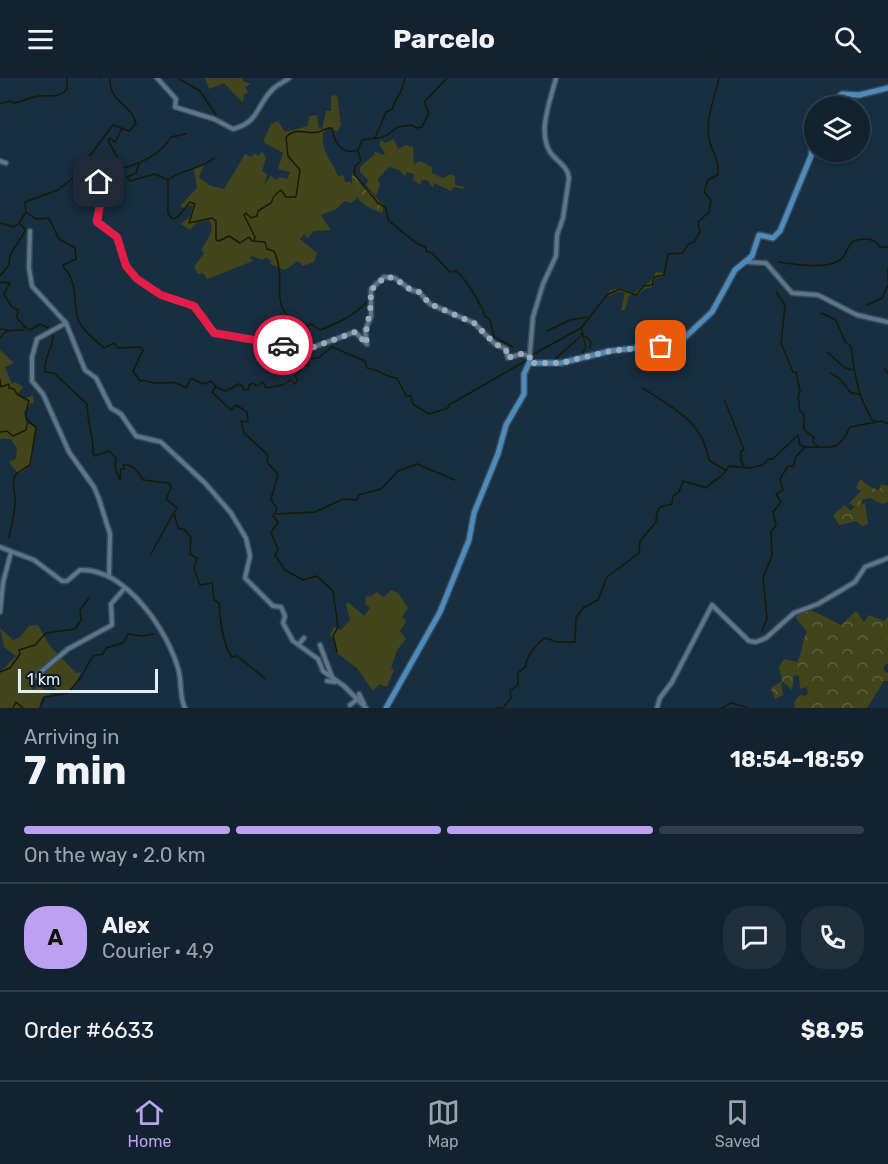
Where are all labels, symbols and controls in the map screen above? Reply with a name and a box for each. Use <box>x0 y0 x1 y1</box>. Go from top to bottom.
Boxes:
icon: menu <box>24 23 57 56</box>
text: Parcelo <box>393 23 495 55</box>
icon: search <box>831 23 864 56</box>
map controls <box>804 96 870 162</box>
button: layers <box>804 96 870 162</box>
pin <box>73 156 124 207</box>
icon: home <box>82 165 115 198</box>
courier <box>253 315 313 375</box>
pin <box>635 320 686 371</box>
icon: car <box>267 329 300 362</box>
icon: bag <box>644 329 677 362</box>
scale bar <box>18 666 158 694</box>
text: 1 km <box>27 670 60 689</box>
text: Arriving in <box>24 725 119 749</box>
text: 18:54–18:59 <box>730 746 864 773</box>
text: 7 min <box>24 748 127 794</box>
text: On the way · 2.0 km <box>24 843 205 867</box>
button: chat <box>723 906 786 969</box>
button: phone <box>801 906 864 969</box>
text: Alex <box>102 912 150 939</box>
text: A <box>48 924 63 951</box>
text: Courier · 4.9 <box>102 939 214 963</box>
text: Order #6633 <box>24 1017 154 1044</box>
text: $8.95 <box>801 1017 864 1044</box>
tab: Home <box>128 1096 171 1151</box>
tab: Map <box>427 1096 460 1151</box>
tab: Saved <box>715 1096 760 1151</box>

